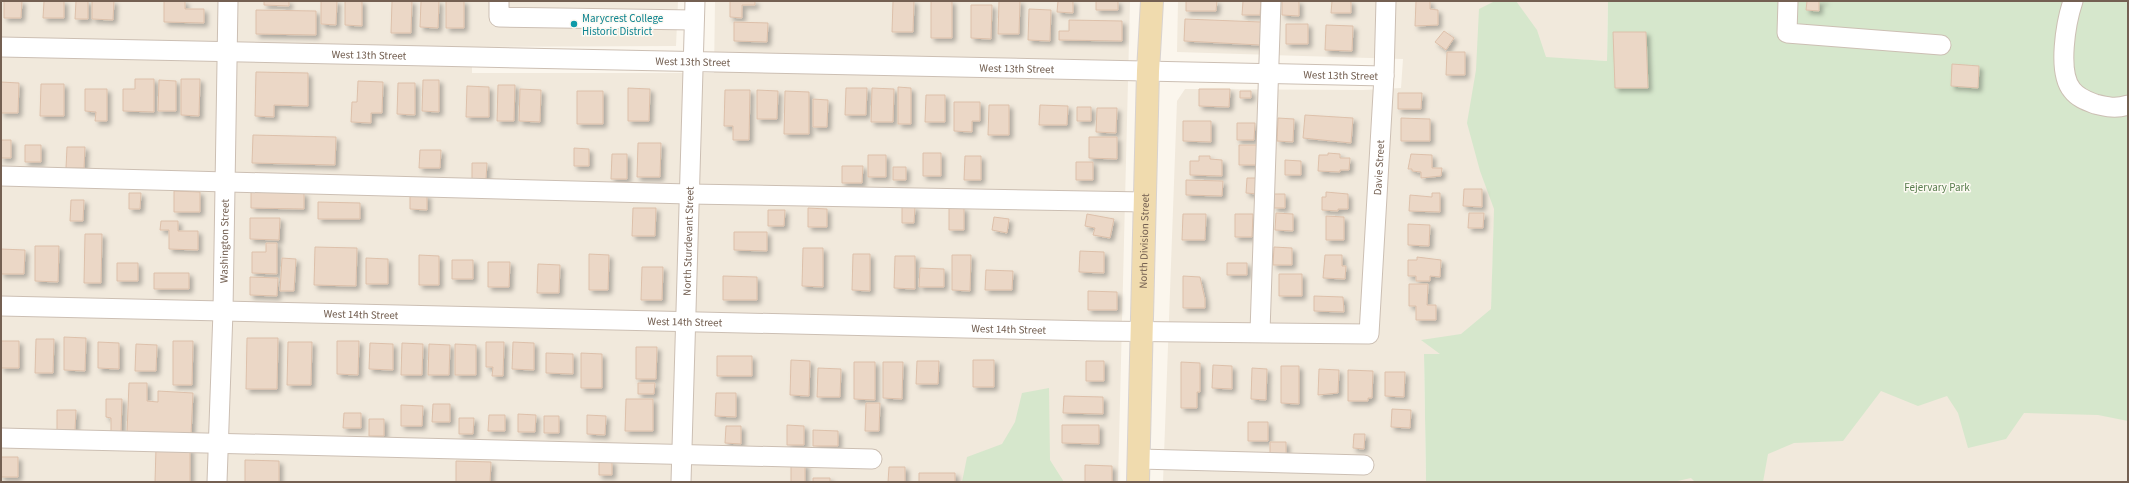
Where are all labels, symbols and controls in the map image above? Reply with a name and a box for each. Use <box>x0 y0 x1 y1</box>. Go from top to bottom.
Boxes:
place label: Marycrest College Historic District <box>582 11 664 39</box>
marker: Marycrest College Historic District <box>569 19 579 29</box>
street label: West 13th Street <box>331 47 407 64</box>
street label: West 13th Street <box>655 54 731 70</box>
street label: West 13th Street <box>979 61 1055 77</box>
street label: West 13th Street <box>1303 67 1379 84</box>
street label: Davie Street <box>1370 139 1388 196</box>
park label: Fejervary Park <box>1904 180 1970 195</box>
street label: North Sturdevant Street <box>679 186 698 296</box>
street label: North Division Street <box>1136 193 1153 289</box>
street label: Washington Street <box>216 199 233 283</box>
street label: West 14th Street <box>323 306 399 323</box>
street label: West 14th Street <box>647 314 723 330</box>
street label: West 14th Street <box>971 321 1047 338</box>

